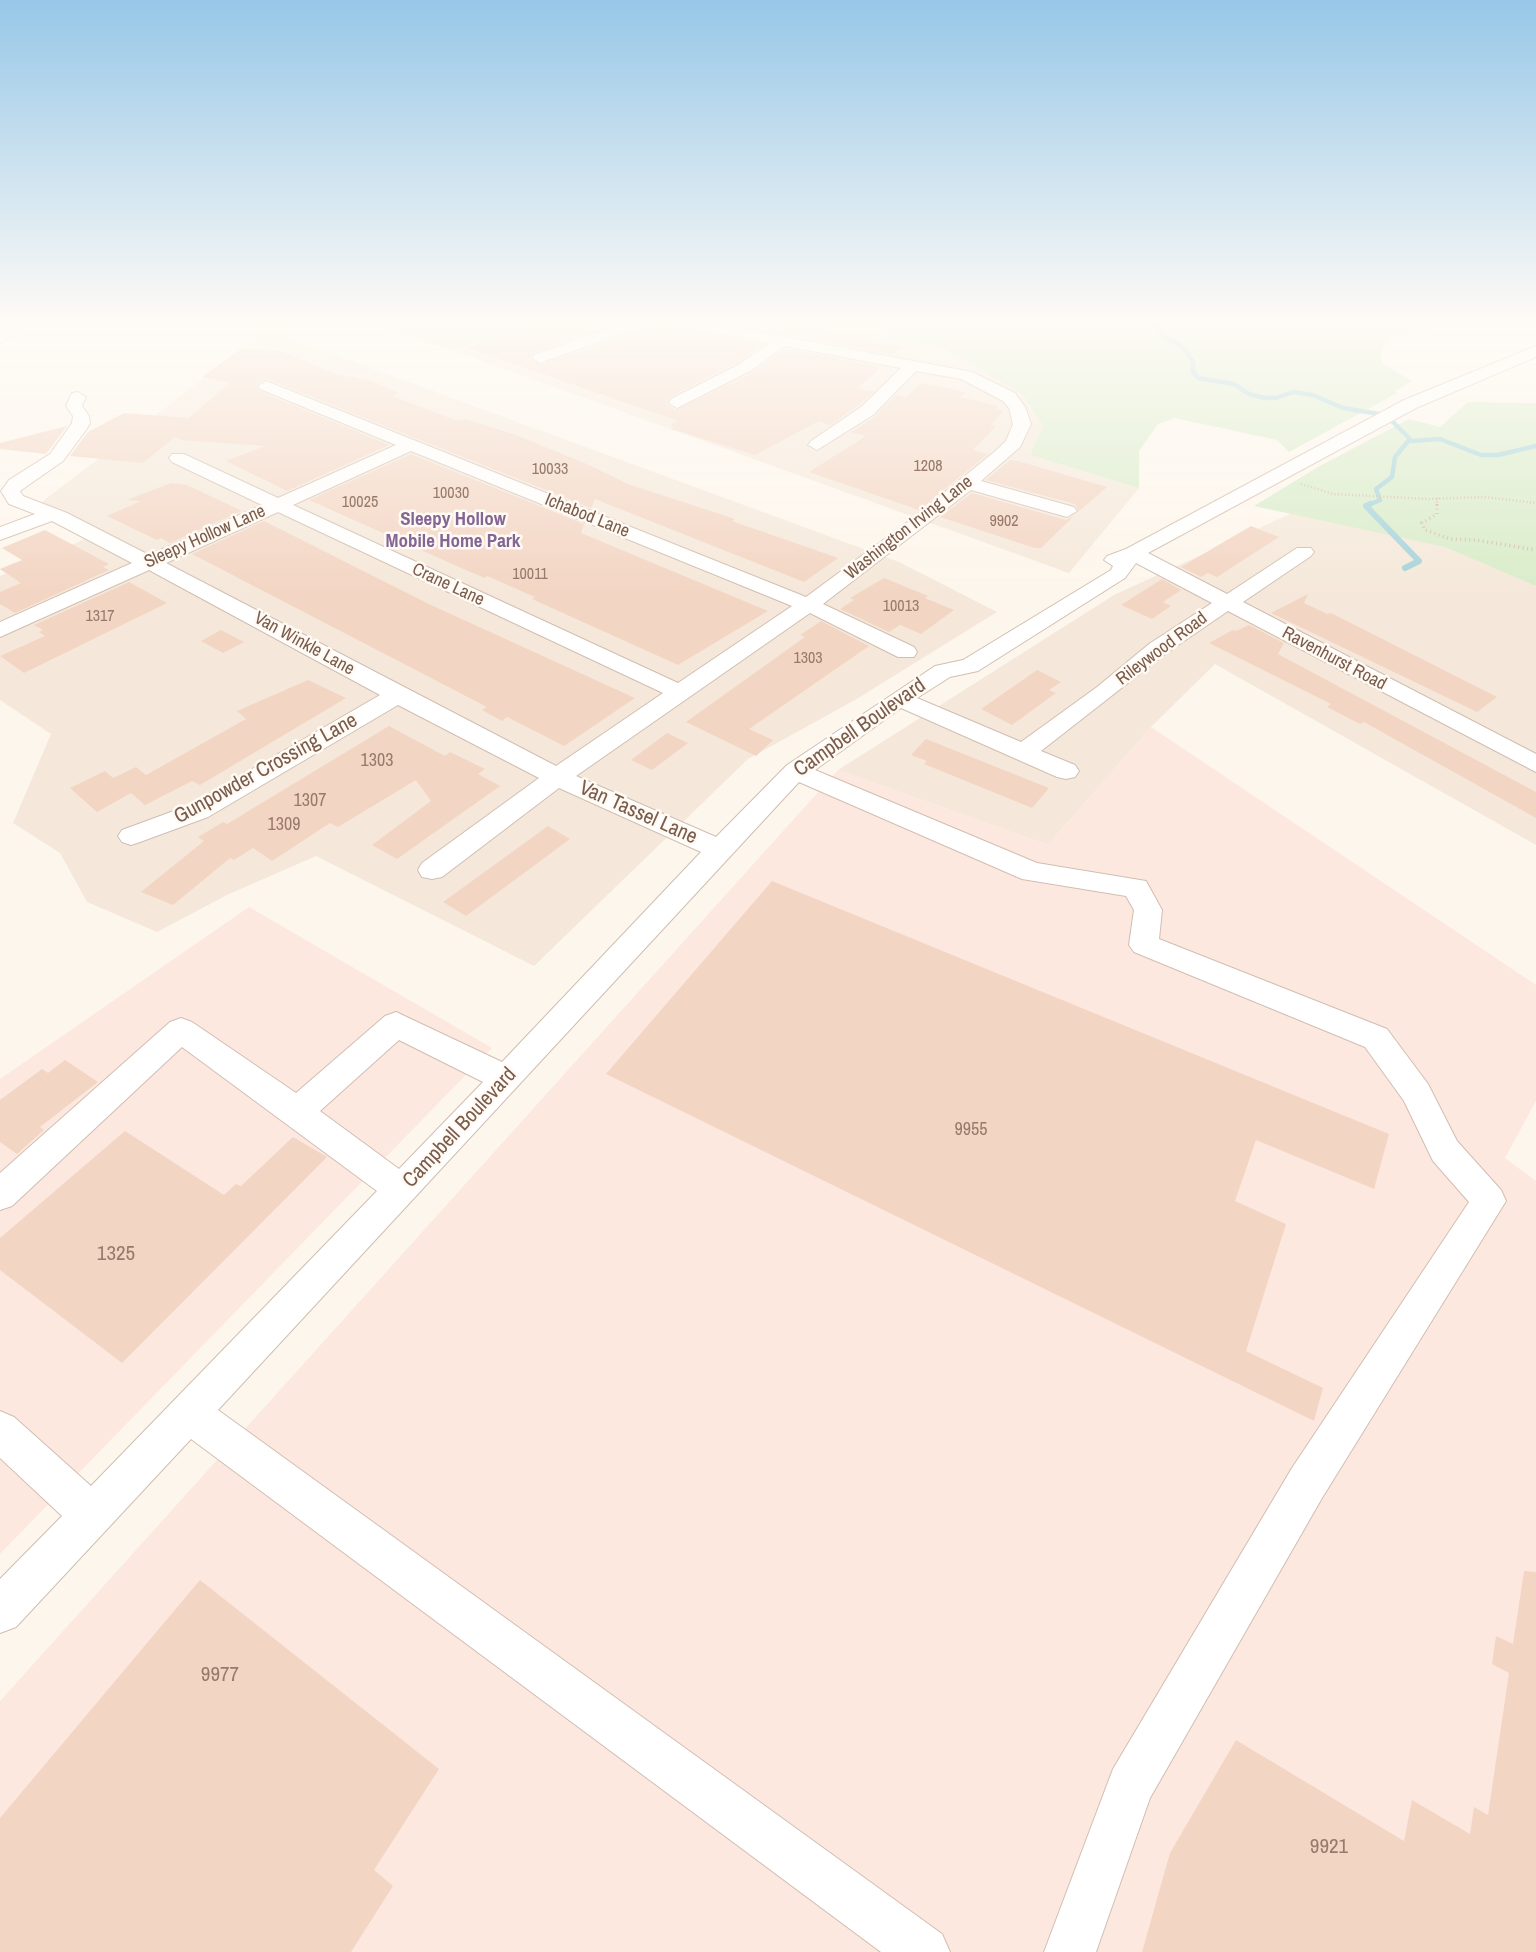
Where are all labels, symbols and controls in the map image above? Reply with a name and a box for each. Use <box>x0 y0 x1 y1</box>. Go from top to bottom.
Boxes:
house number: 1208 <box>913 457 943 477</box>
house number: 10033 <box>532 460 568 480</box>
street label: Washington Irving Lane <box>841 471 977 585</box>
house number: 10030 <box>433 484 469 504</box>
street label: Ichabod Lane <box>541 489 633 543</box>
house number: 10025 <box>342 493 378 513</box>
street label: Sleepy Hollow Lane <box>141 501 269 573</box>
district label: Sleepy Hollow Mobile Home Park <box>385 509 521 553</box>
house number: 9902 <box>989 512 1019 532</box>
street label: Crane Lane <box>408 559 488 611</box>
house number: 10011 <box>512 565 548 585</box>
house number: 10013 <box>883 597 919 617</box>
house number: 1317 <box>85 607 115 627</box>
street label: Van Winkle Lane <box>250 608 358 680</box>
street label: Rileywood Road <box>1112 608 1212 690</box>
street label: Ravenhurst Road <box>1278 623 1390 695</box>
house number: 1303 <box>793 649 823 669</box>
street label: Campbell Boulevard <box>789 673 931 783</box>
street label: Gunpowder Crossing Lane <box>170 708 362 830</box>
house number: 1303 <box>361 750 393 772</box>
street label: Van Tassel Lane <box>575 776 701 850</box>
house number: 1307 <box>294 790 326 812</box>
house number: 1309 <box>268 814 300 836</box>
street label: Campbell Boulevard <box>398 1063 522 1193</box>
house number: 9955 <box>955 1119 987 1141</box>
house number: 1325 <box>97 1241 135 1267</box>
house number: 9977 <box>201 1662 239 1688</box>
house number: 9921 <box>1310 1834 1348 1860</box>

